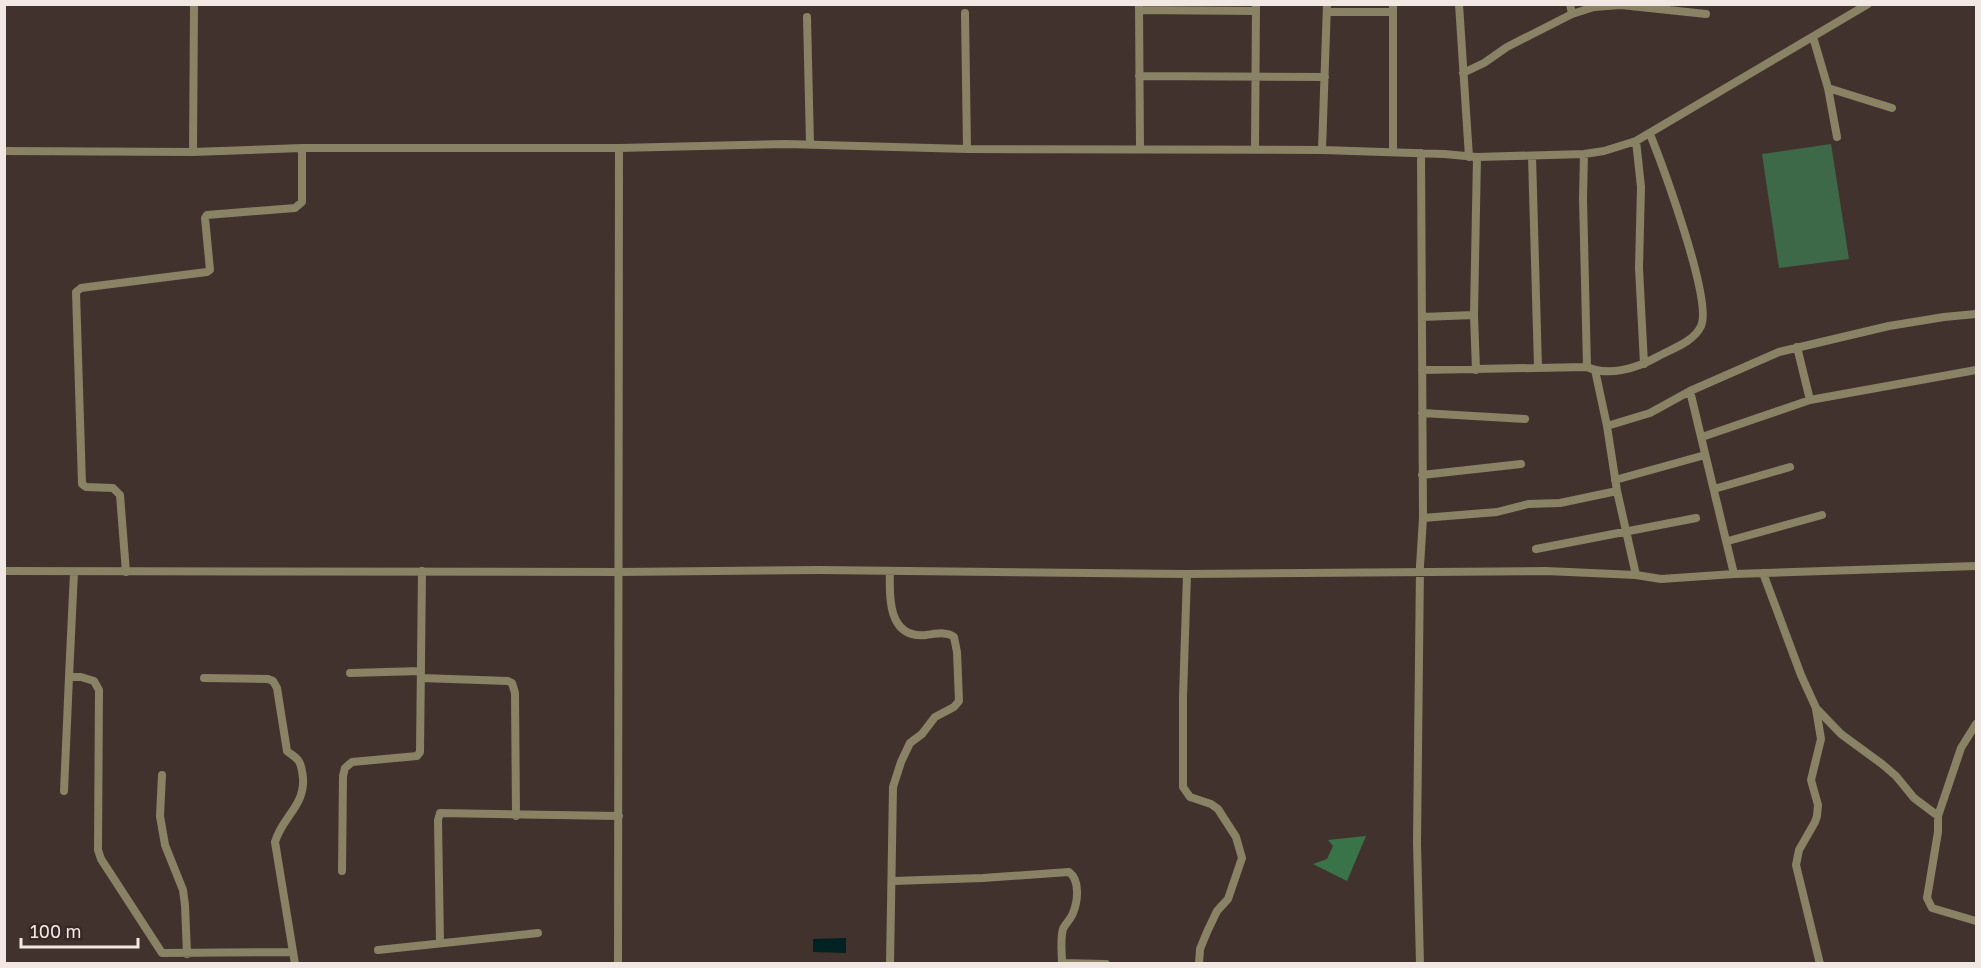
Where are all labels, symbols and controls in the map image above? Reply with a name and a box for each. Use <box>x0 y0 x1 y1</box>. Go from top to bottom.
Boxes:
scale bar <box>21 911 138 949</box>
text: 100 m <box>30 920 81 942</box>

